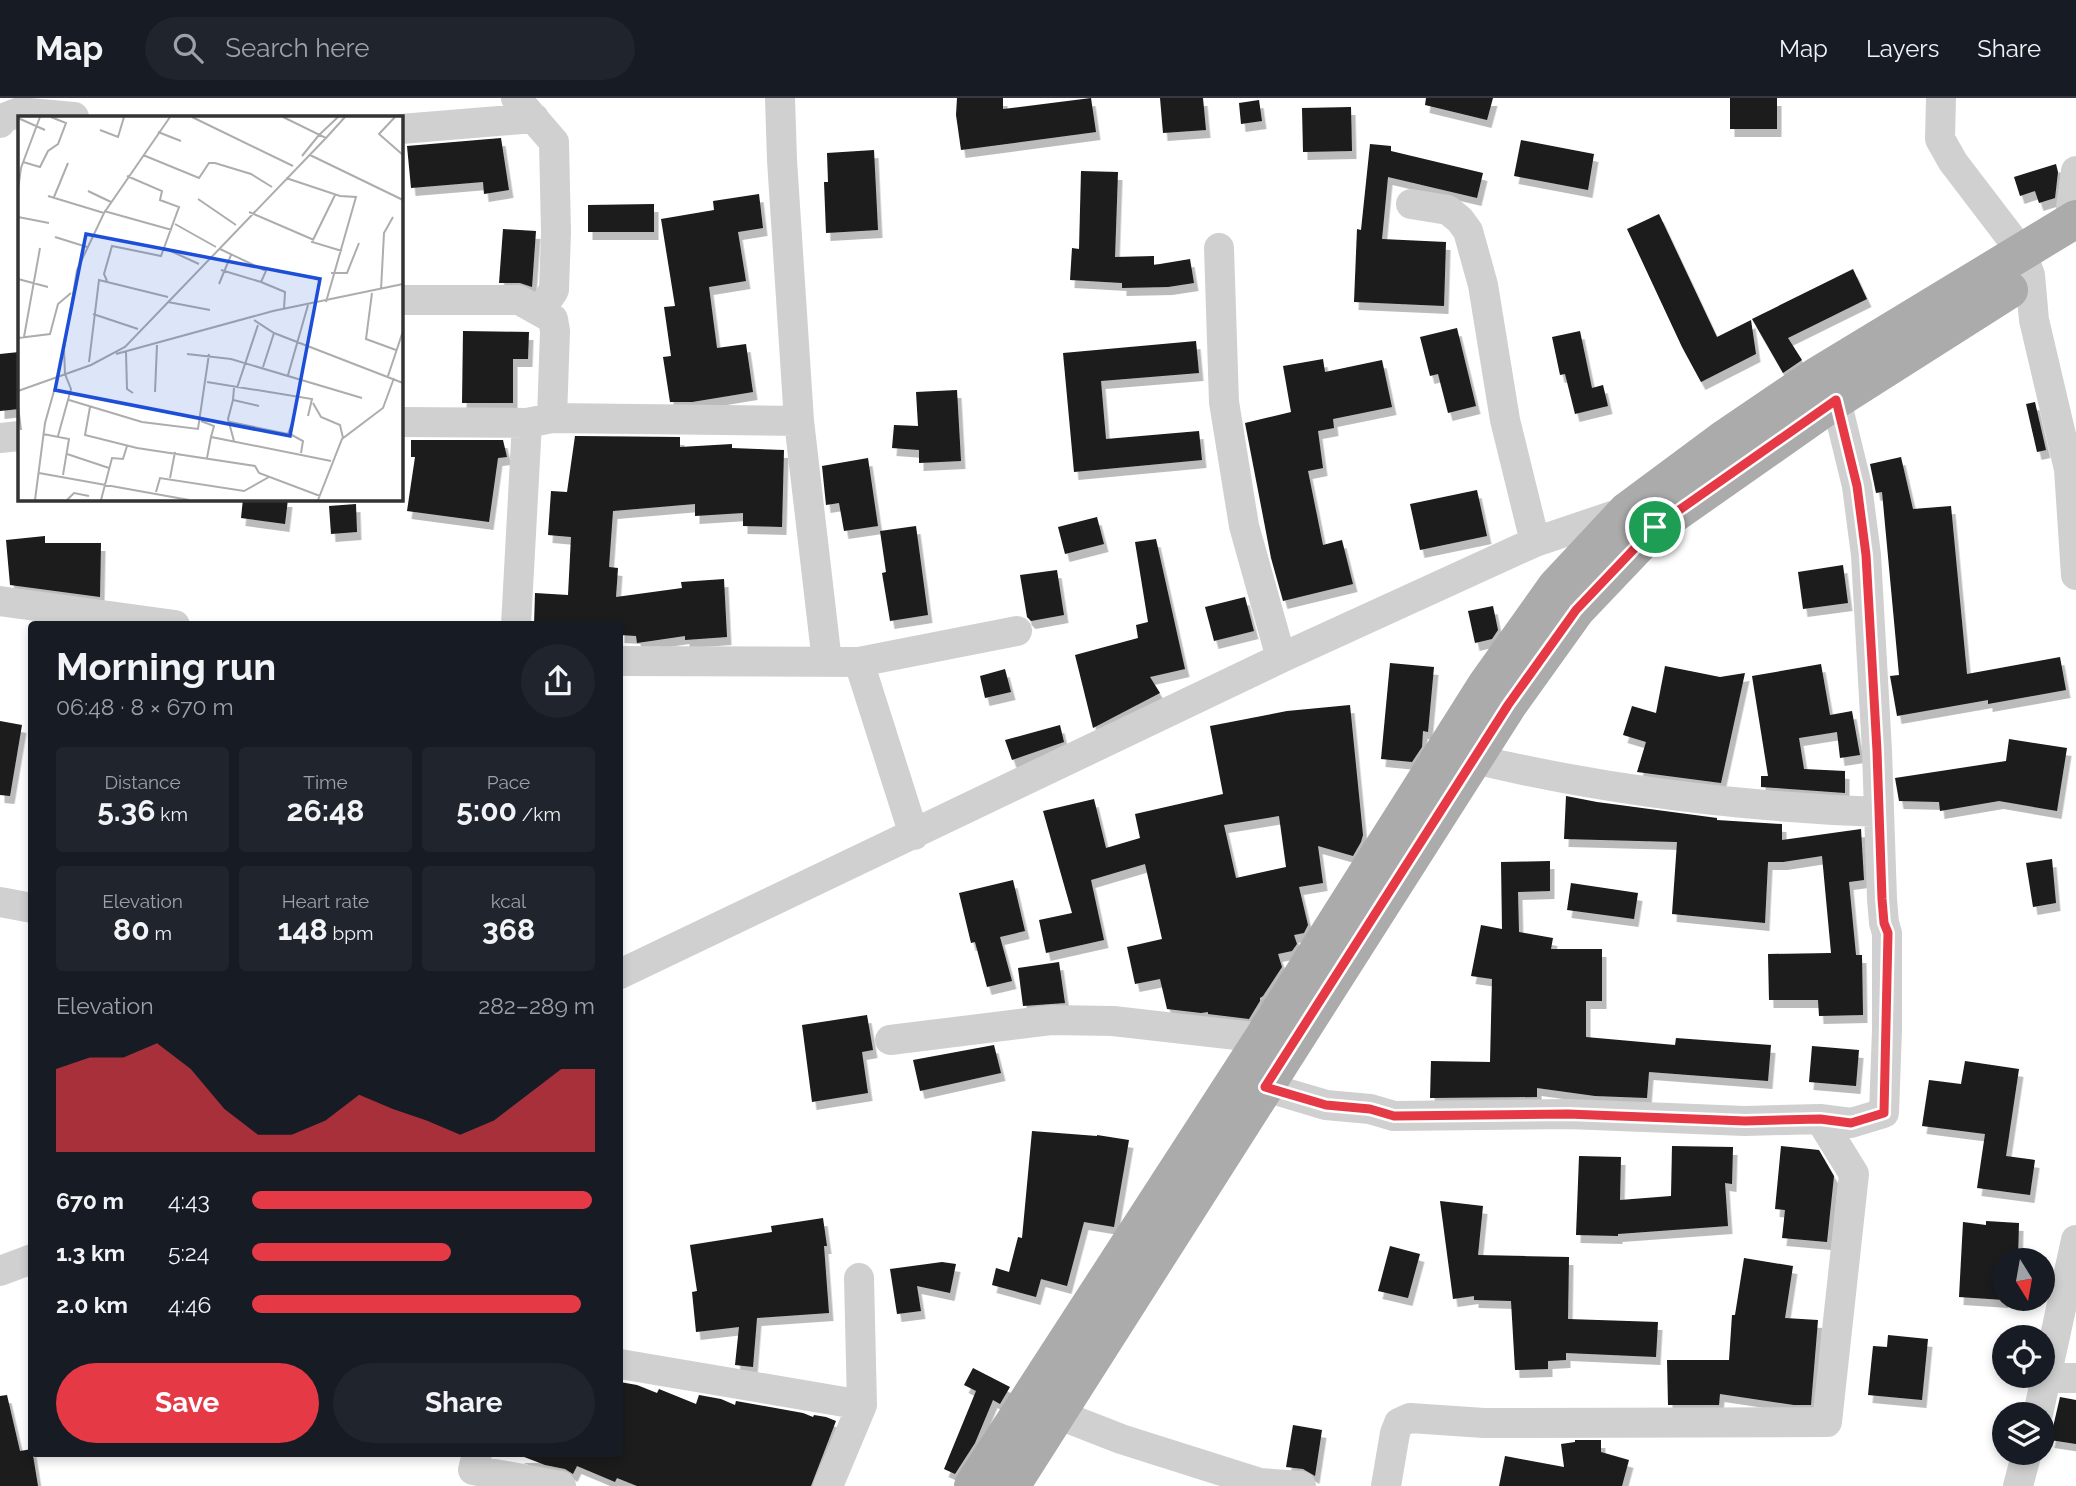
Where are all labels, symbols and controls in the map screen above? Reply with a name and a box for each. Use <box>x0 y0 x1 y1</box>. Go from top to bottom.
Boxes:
search box <box>145 17 635 80</box>
text: Map <box>35 29 103 68</box>
icon: search <box>169 29 207 67</box>
text: Search here <box>225 33 370 63</box>
text: Map <box>1779 34 1828 63</box>
text: Layers <box>1866 34 1939 63</box>
text: Share <box>1977 34 2041 63</box>
inset map <box>18 116 402 500</box>
pin <box>1625 497 1685 557</box>
icon: arrive <box>1636 508 1674 546</box>
text: Morning run <box>56 644 276 689</box>
button: share <box>521 644 595 718</box>
text: 06:48 · 8 × 670 m <box>56 693 234 720</box>
text: Distance <box>104 771 181 793</box>
text: Time <box>303 771 348 793</box>
text: Pace <box>487 771 530 793</box>
text: 5.36 <box>97 793 155 828</box>
text: 26:48 <box>287 793 364 828</box>
text: 5:00 <box>456 793 517 828</box>
text: km <box>155 803 188 825</box>
text: /km <box>517 803 561 825</box>
text: Elevation <box>102 890 183 912</box>
text: Heart rate <box>282 890 369 912</box>
text: kcal <box>491 890 526 912</box>
text: 80 <box>113 912 150 947</box>
text: 148 <box>278 912 328 947</box>
text: 368 <box>482 912 535 947</box>
text: m <box>150 922 172 944</box>
text: bpm <box>328 922 373 944</box>
text: Elevation <box>56 992 154 1019</box>
text: 282–289 m <box>478 992 595 1019</box>
text: 670 m <box>56 1187 124 1214</box>
text: 4:43 <box>168 1187 210 1214</box>
text: 1.3 km <box>56 1239 125 1266</box>
text: 5:24 <box>168 1239 209 1266</box>
north arrow <box>1992 1248 2054 1311</box>
map controls <box>1992 1248 2055 1465</box>
text: 2.0 km <box>56 1291 128 1318</box>
text: 4:46 <box>168 1291 211 1318</box>
button: locate <box>1992 1325 2055 1388</box>
button: Save <box>56 1363 319 1443</box>
button: Share <box>333 1363 595 1443</box>
button: layers <box>1992 1402 2055 1465</box>

